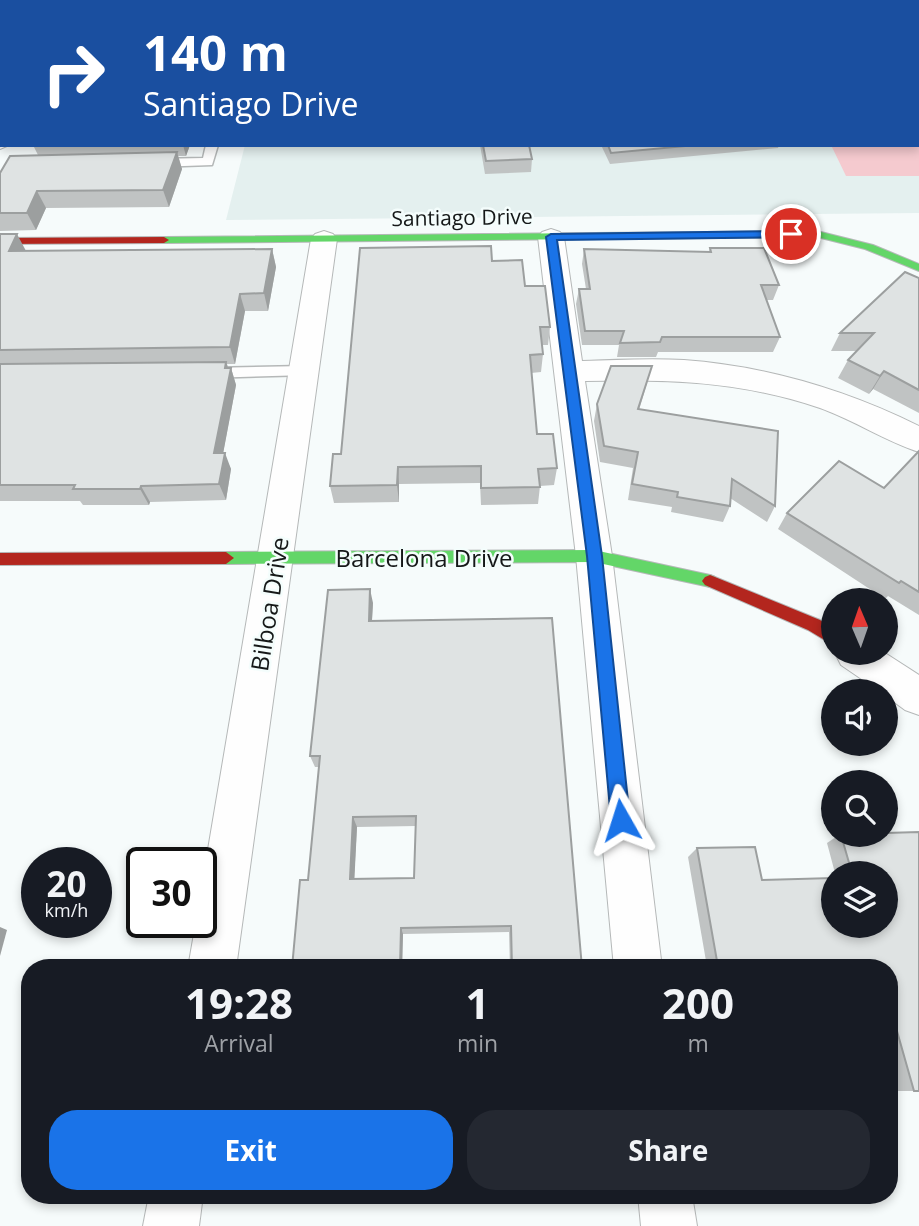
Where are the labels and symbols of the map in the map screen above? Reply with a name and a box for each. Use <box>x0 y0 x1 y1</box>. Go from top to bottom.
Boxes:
street label: Santiago Drive <box>391 202 533 232</box>
pin <box>761 204 821 264</box>
street label: Bilboa Drive <box>242 535 296 673</box>
street label: Barcelona Drive <box>335 541 513 574</box>
north arrow <box>821 588 898 665</box>
position arrow <box>584 783 658 857</box>
speed limit sign: 30 <box>126 847 217 938</box>

